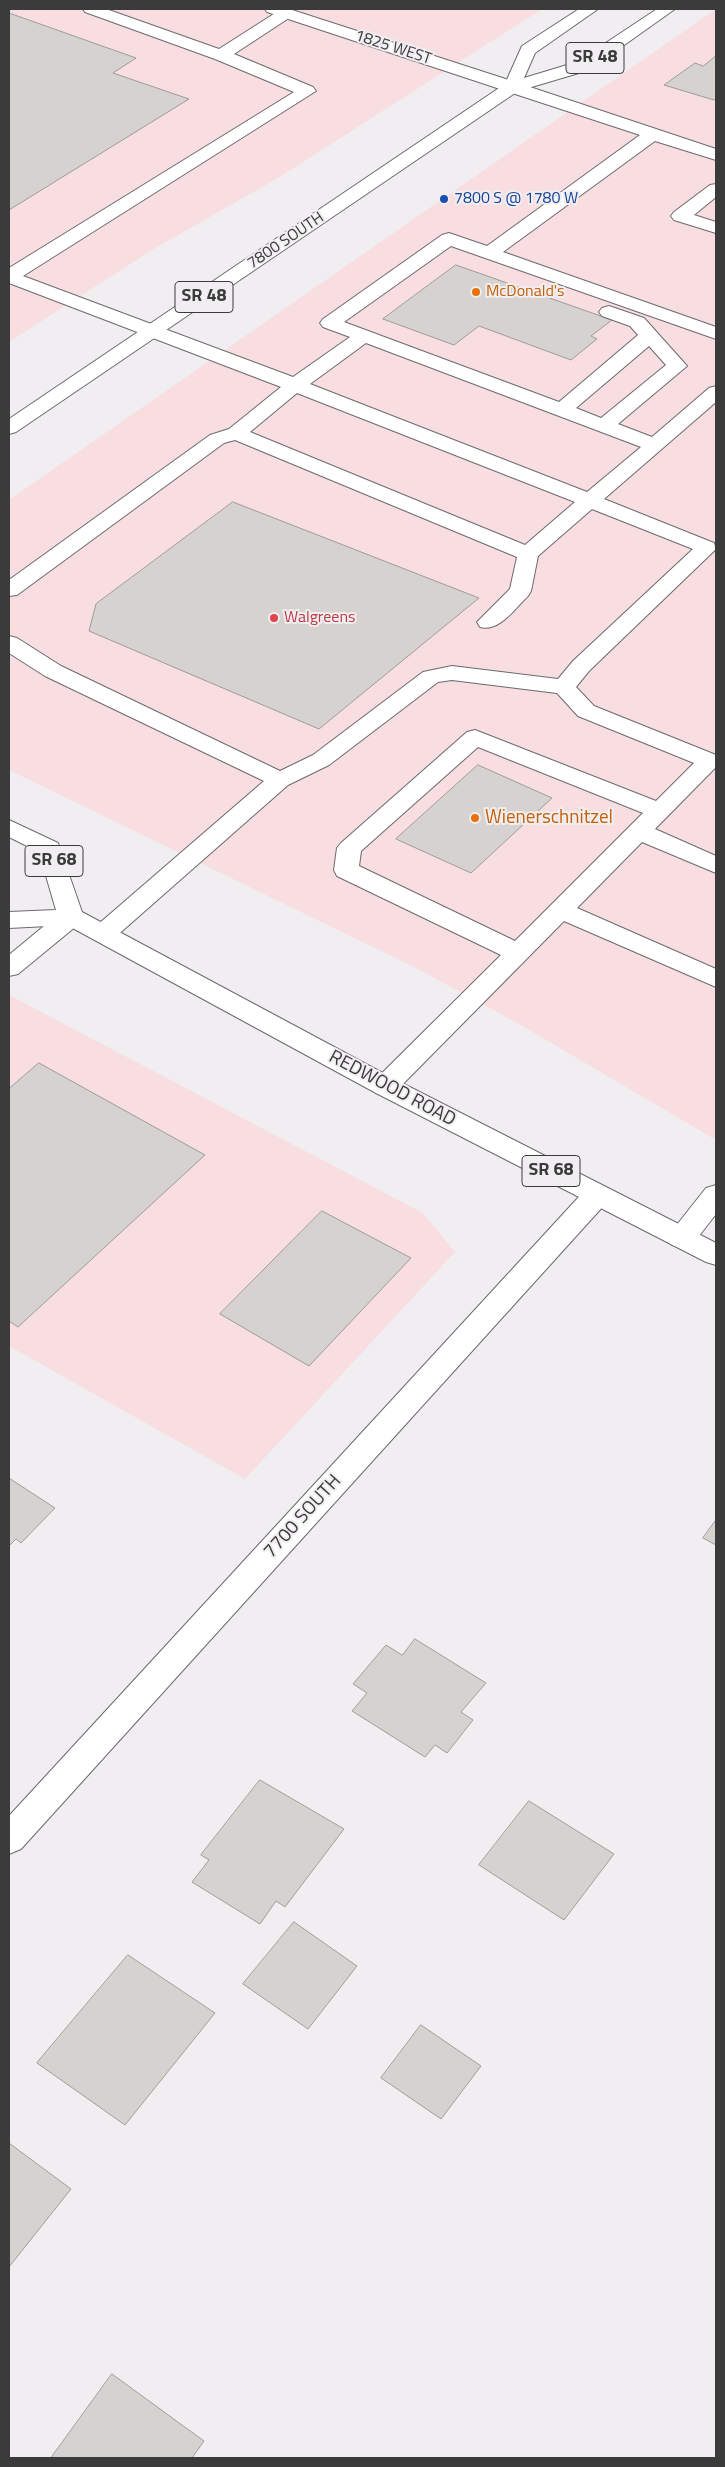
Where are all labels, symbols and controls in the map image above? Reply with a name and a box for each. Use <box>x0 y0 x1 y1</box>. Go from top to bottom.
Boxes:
street label: 1825 WEST <box>352 27 434 69</box>
road number: SR 48 <box>566 42 624 74</box>
place label: 7800 S @ 1780 W <box>454 189 578 209</box>
marker: 7800 S @ 1780 W <box>438 193 450 205</box>
street label: 7800 SOUTH <box>244 208 328 274</box>
road number: SR 48 <box>175 282 233 312</box>
place label: McDonald's <box>486 282 565 302</box>
marker: McDonald's <box>470 286 482 298</box>
place label: Walgreens <box>284 608 355 628</box>
marker: Walgreens <box>268 612 280 624</box>
place label: Wienerschnitzel <box>485 807 613 829</box>
marker: Wienerschnitzel <box>469 812 481 824</box>
road number: SR 68 <box>25 846 83 876</box>
street label: REDWOOD ROAD <box>325 1046 459 1132</box>
road number: SR 68 <box>522 1156 580 1186</box>
street label: 7700 SOUTH <box>260 1470 346 1564</box>

